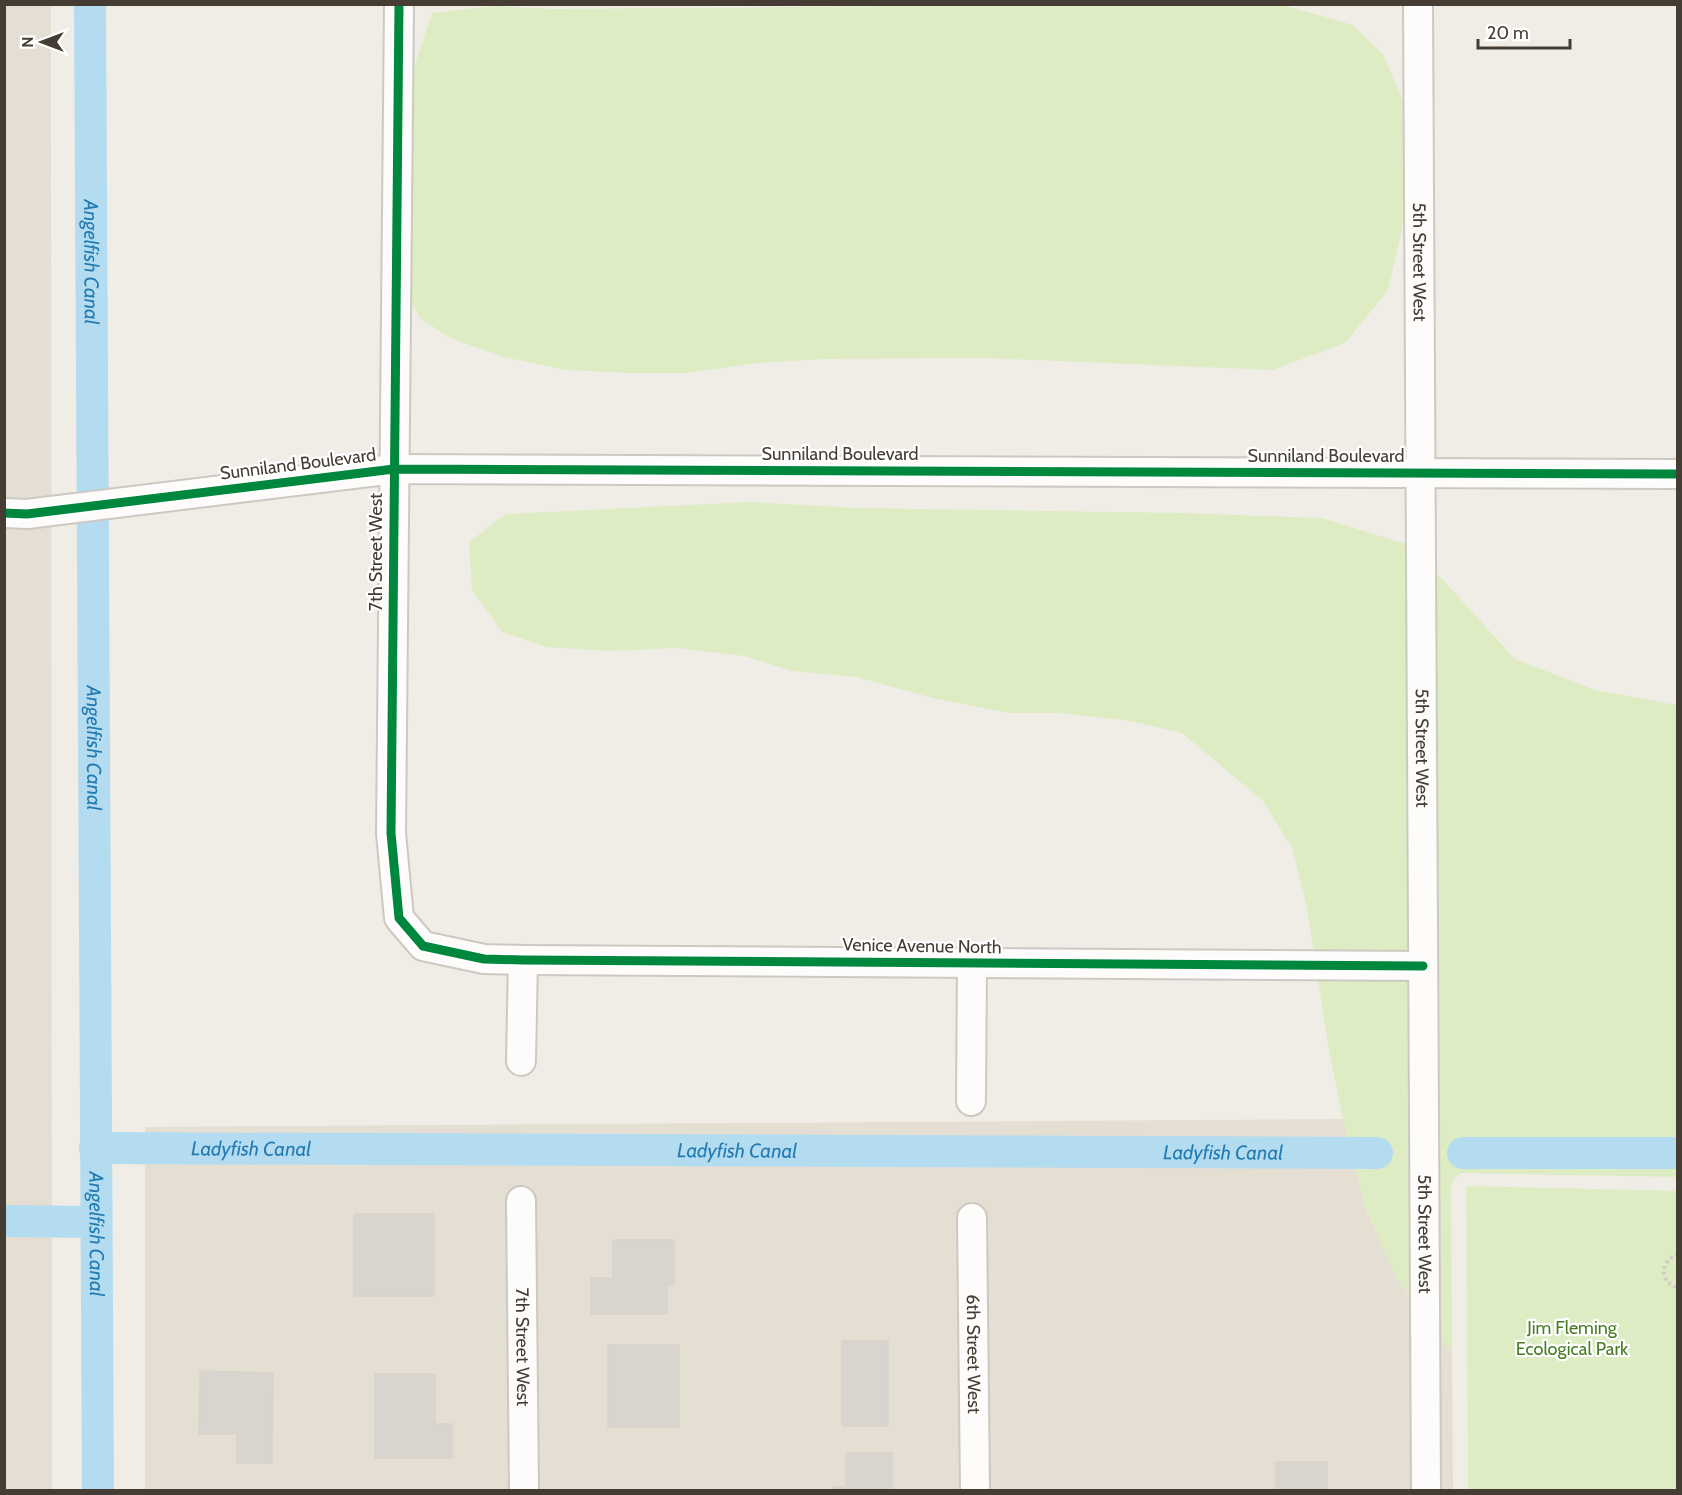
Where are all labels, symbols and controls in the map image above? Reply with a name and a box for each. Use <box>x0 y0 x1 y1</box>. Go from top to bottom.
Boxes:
north arrow <box>12 12 72 72</box>
scale bar <box>1478 12 1570 50</box>
text: 20 m <box>1487 22 1529 44</box>
text: N <box>18 36 37 48</box>
water label: Angelfish Canal <box>79 199 104 325</box>
street label: 5th Street West <box>1408 202 1431 322</box>
street label: Sunniland Boulevard <box>762 443 918 465</box>
street label: Sunniland Boulevard <box>219 444 377 484</box>
street label: Sunniland Boulevard <box>1248 445 1404 467</box>
street label: 7th Street West <box>365 493 387 611</box>
water label: Angelfish Canal <box>82 685 106 811</box>
street label: 5th Street West <box>1411 688 1433 808</box>
street label: Venice Avenue North <box>842 934 1002 958</box>
water label: Ladyfish Canal <box>191 1136 311 1161</box>
water label: Ladyfish Canal <box>677 1138 797 1163</box>
water label: Ladyfish Canal <box>1163 1140 1283 1165</box>
water label: Angelfish Canal <box>84 1171 109 1297</box>
street label: 5th Street West <box>1413 1174 1436 1294</box>
street label: 7th Street West <box>511 1288 534 1406</box>
street label: 6th Street West <box>962 1294 985 1414</box>
park label: Jim Fleming Ecological Park <box>1516 1317 1629 1360</box>

